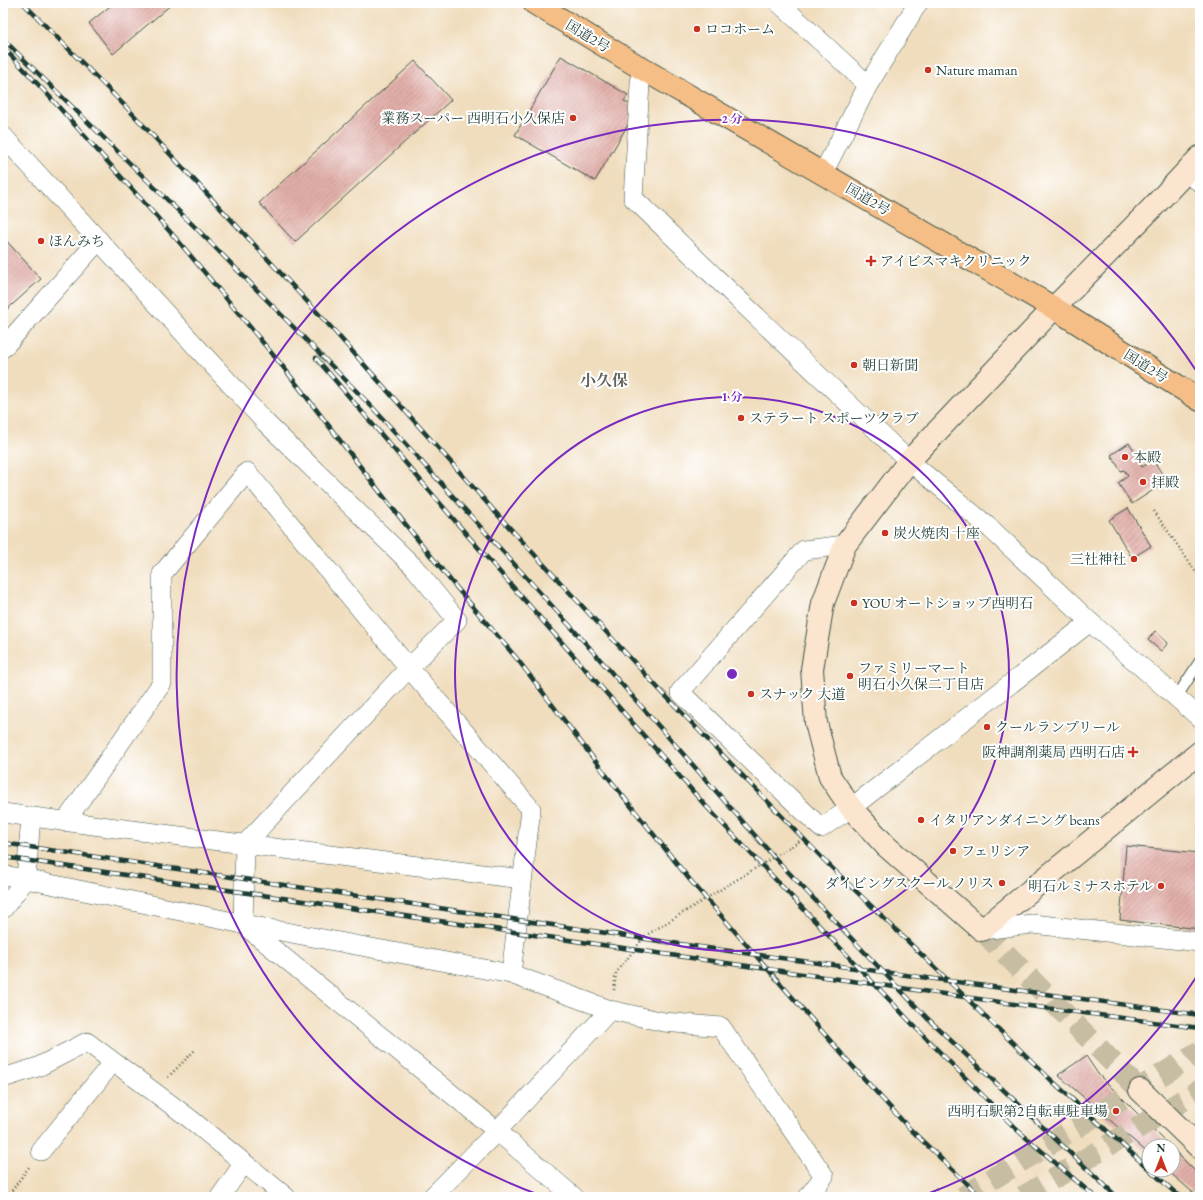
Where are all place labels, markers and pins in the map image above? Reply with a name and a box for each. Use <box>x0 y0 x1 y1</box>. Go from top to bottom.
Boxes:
place label: ロコホーム <box>705 20 775 38</box>
marker: ロコホーム <box>692 24 702 34</box>
place label: Nature maman <box>936 61 1018 79</box>
marker: Nature maman <box>923 65 933 75</box>
place label: 業務スーパー 西明石小久保店 <box>382 109 565 127</box>
marker: 業務スーパー 西明石小久保店 <box>568 113 578 123</box>
place label: ほんみち <box>49 232 105 250</box>
marker: ほんみち <box>36 236 46 246</box>
place label: アイビスマキクリニック <box>880 252 1032 270</box>
marker: アイビスマキクリニック <box>865 255 877 267</box>
place label: 朝日新聞 <box>862 356 918 374</box>
marker: 朝日新聞 <box>849 360 859 370</box>
place label: ステラート スポーツクラブ <box>749 409 919 427</box>
marker: ステラート スポーツクラブ <box>736 413 746 423</box>
place label: 本殿 <box>1133 448 1161 466</box>
marker: 本殿 <box>1120 452 1130 462</box>
place label: 拝殿 <box>1151 473 1179 491</box>
marker: 拝殿 <box>1138 477 1148 487</box>
place label: 炭火焼肉 十座 <box>893 524 980 542</box>
marker: 炭火焼肉 十座 <box>880 528 890 538</box>
place label: 三社神社 <box>1070 550 1126 568</box>
marker: 三社神社 <box>1129 554 1139 564</box>
place label: YOU オートショップ西明石 <box>862 594 1033 612</box>
marker: YOU オートショップ西明石 <box>849 598 859 608</box>
place label: ファミリーマート 明石小久保二丁目店 <box>858 659 984 693</box>
centre of rings <box>725 667 739 681</box>
marker: ファミリーマート 明石小久保二丁目店 <box>845 671 855 681</box>
place label: スナック 大道 <box>759 685 845 703</box>
marker: スナック 大道 <box>746 689 756 699</box>
place label: クールランプリール <box>995 718 1120 736</box>
marker: クールランプリール <box>982 722 992 732</box>
place label: 阪神調剤薬局 西明石店 <box>982 743 1125 761</box>
marker: 阪神調剤薬局 西明石店 <box>1128 747 1138 757</box>
place label: イタリアンダイニング beans <box>929 811 1100 829</box>
marker: イタリアンダイニング beans <box>916 815 926 825</box>
place label: フェリシア <box>961 842 1030 860</box>
marker: フェリシア <box>948 846 958 856</box>
place label: ダイビングスクール ノリス <box>825 874 994 892</box>
place label: 明石ルミナスホテル <box>1028 877 1153 895</box>
marker: ダイビングスクール ノリス <box>997 878 1007 888</box>
marker: 明石ルミナスホテル <box>1156 881 1166 891</box>
place label: 西明石駅第2自転車駐車場 <box>947 1102 1108 1120</box>
marker: 西明石駅第2自転車駐車場 <box>1111 1106 1121 1116</box>

